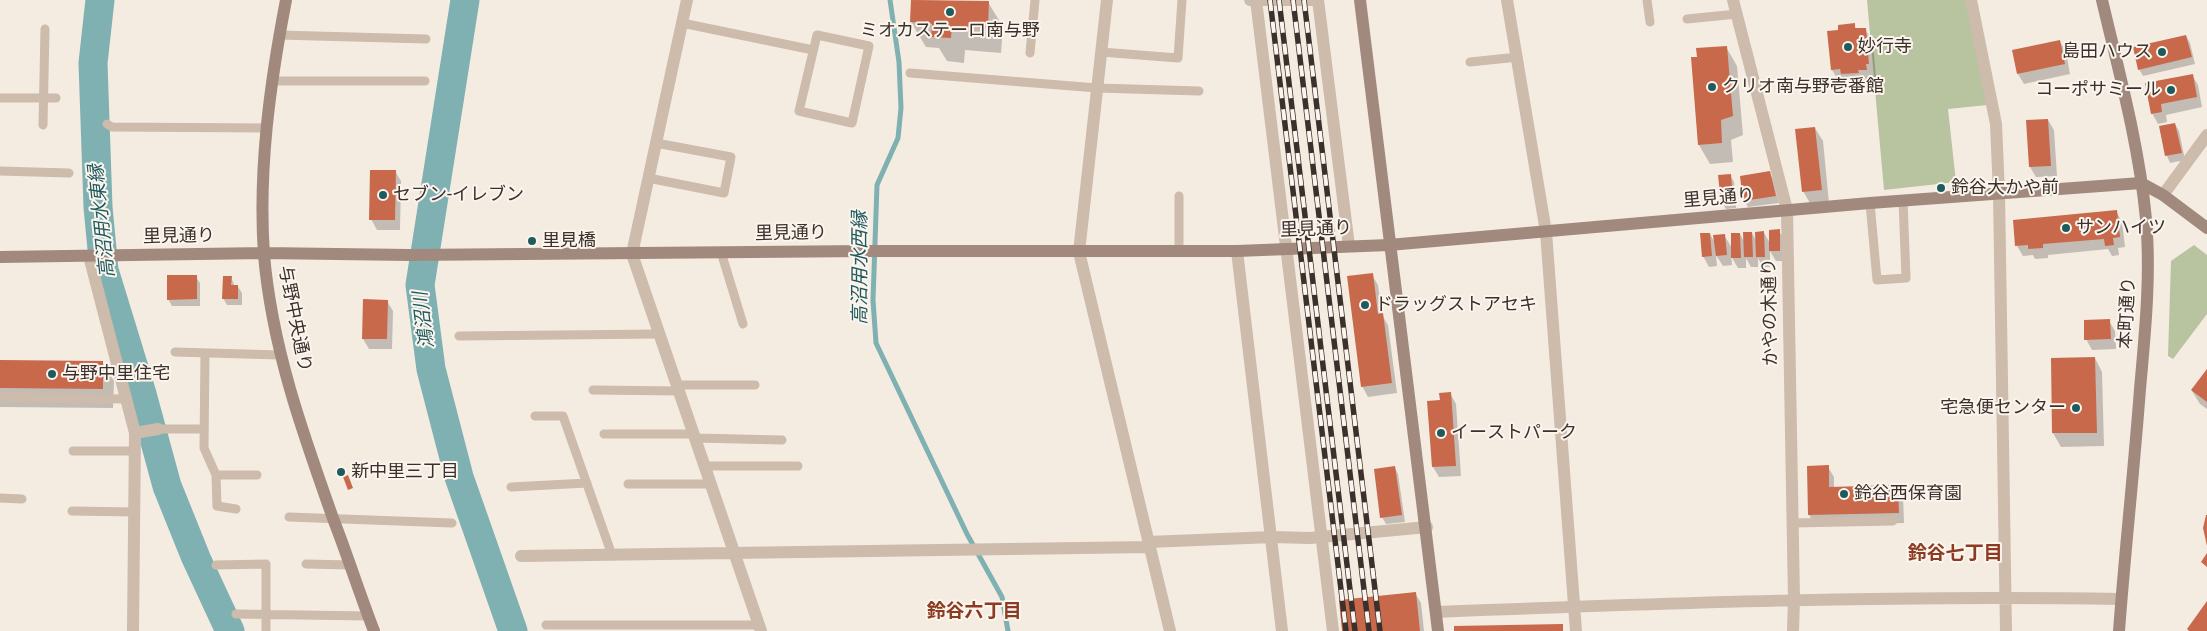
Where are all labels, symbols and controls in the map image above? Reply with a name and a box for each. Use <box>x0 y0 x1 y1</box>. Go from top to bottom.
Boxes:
marker: ミオカステーロ南与野 <box>944 6 956 18</box>
place label: ミオカステーロ南与野 <box>860 20 1040 42</box>
place label: 妙行寺 <box>1858 36 1912 58</box>
marker: 妙行寺 <box>1842 41 1854 53</box>
place label: 島田ハウス <box>2062 41 2152 63</box>
marker: 島田ハウス <box>2156 46 2168 58</box>
place label: クリオ南与野壱番館 <box>1722 76 1884 98</box>
place label: コーポサミール <box>2035 79 2161 101</box>
marker: クリオ南与野壱番館 <box>1706 81 1718 93</box>
marker: コーポサミール <box>2165 84 2177 96</box>
water label: 高沼用水東縁 <box>86 163 120 279</box>
place label: 鈴谷大かや前 <box>1951 177 2059 199</box>
marker: 鈴谷大かや前 <box>1935 182 1947 194</box>
place label: セブン-イレブン <box>393 184 524 206</box>
street label: 里見通り <box>1682 185 1756 213</box>
marker: セブン-イレブン <box>377 189 389 201</box>
water label: 高沼用水西縁 <box>850 211 872 325</box>
place label: サンハイツ <box>2076 217 2166 239</box>
street label: 里見通り <box>1280 218 1352 242</box>
marker: サンハイツ <box>2060 222 2072 234</box>
street label: 里見通り <box>755 223 827 245</box>
street label: 里見通り <box>143 226 215 248</box>
place label: 里見橋 <box>542 230 596 252</box>
marker: 里見橋 <box>526 235 538 247</box>
street label: かやの木通り <box>1759 258 1783 366</box>
street label: 与野中央通り <box>273 264 315 374</box>
street label: 本町通り <box>2115 276 2141 350</box>
water label: 鴻沼川 <box>410 290 440 350</box>
place label: ドラッグストアセキ <box>1375 294 1537 316</box>
marker: ドラッグストアセキ <box>1359 299 1371 311</box>
place label: 与野中里住宅 <box>62 363 170 385</box>
marker: 与野中里住宅 <box>46 368 58 380</box>
place label: 宅急便センター <box>1940 397 2066 419</box>
marker: 宅急便センター <box>2070 402 2082 414</box>
place label: イーストパーク <box>1451 422 1577 444</box>
marker: イーストパーク <box>1435 427 1447 439</box>
place label: 新中里三丁目 <box>351 461 459 483</box>
marker: 新中里三丁目 <box>335 466 347 478</box>
place label: 鈴谷西保育園 <box>1854 483 1962 505</box>
marker: 鈴谷西保育園 <box>1838 488 1850 500</box>
district label: 鈴谷七丁目 <box>1908 543 2002 565</box>
district label: 鈴谷六丁目 <box>927 601 1021 623</box>

